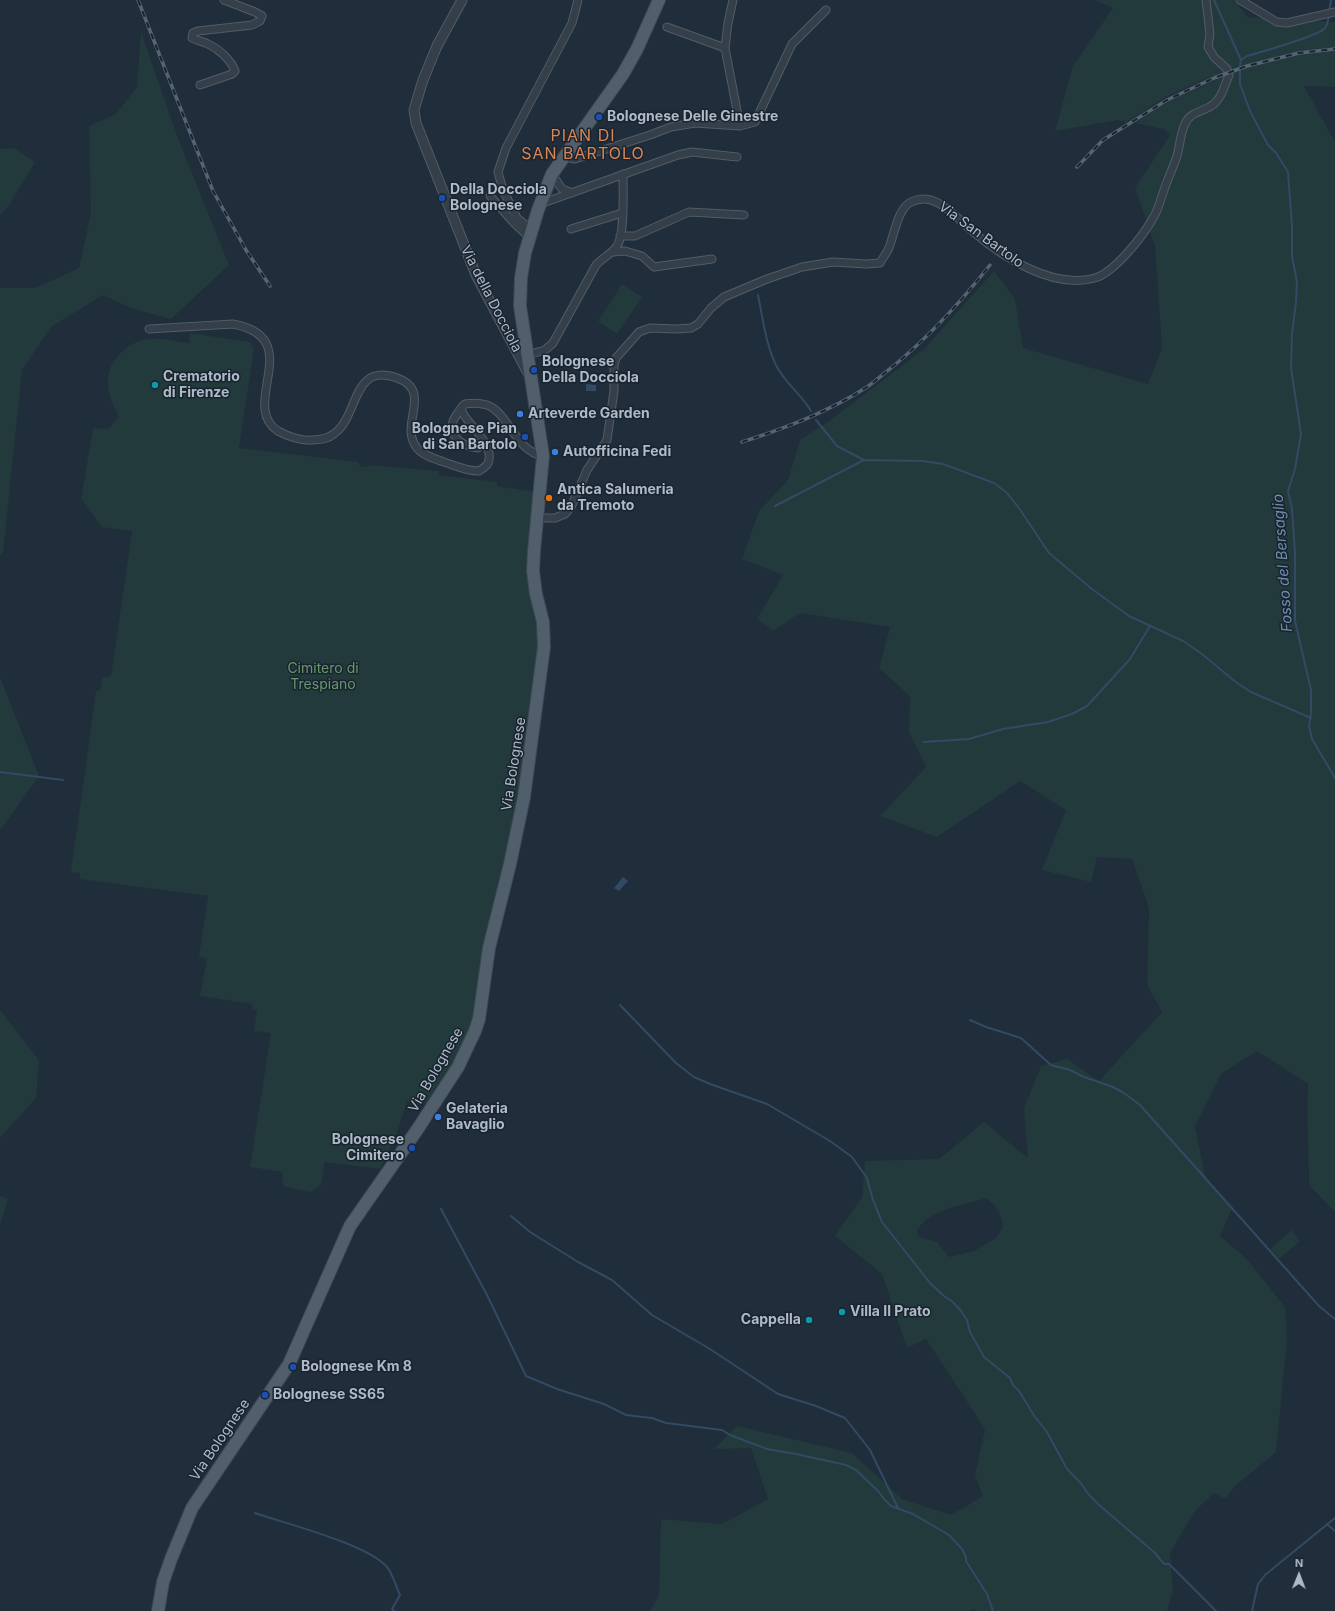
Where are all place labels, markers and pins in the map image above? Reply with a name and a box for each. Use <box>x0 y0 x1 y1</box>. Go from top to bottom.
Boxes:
place label: Bolognese Delle Ginestre <box>607 109 778 125</box>
marker: Bolognese Delle Ginestre <box>594 112 604 122</box>
place label: Della Docciola Bolognese <box>450 182 547 214</box>
marker: Della Docciola Bolognese <box>437 193 447 203</box>
place label: Bolognese Della Docciola <box>542 354 639 386</box>
marker: Bolognese Della Docciola <box>529 365 539 375</box>
place label: Crematorio di Firenze <box>163 369 240 402</box>
marker: Crematorio di Firenze <box>150 380 160 390</box>
place label: Arteverde Garden <box>528 406 650 422</box>
marker: Arteverde Garden <box>515 409 525 419</box>
place label: Bolognese Pian di San Bartolo <box>412 421 517 454</box>
marker: Bolognese Pian di San Bartolo <box>520 432 530 442</box>
place label: Autofficina Fedi <box>563 444 671 460</box>
marker: Autofficina Fedi <box>550 447 560 457</box>
place label: Antica Salumeria da Tremoto <box>557 482 674 514</box>
marker: Antica Salumeria da Tremoto <box>544 493 554 503</box>
place label: Gelateria Bavaglio <box>446 1101 508 1134</box>
marker: Gelateria Bavaglio <box>433 1112 443 1122</box>
place label: Bolognese Cimitero <box>332 1132 404 1164</box>
marker: Bolognese Cimitero <box>407 1143 417 1153</box>
place label: Villa Il Prato <box>850 1304 931 1320</box>
marker: Villa Il Prato <box>837 1307 847 1317</box>
place label: Cappella <box>741 1312 801 1328</box>
marker: Cappella <box>804 1315 814 1325</box>
place label: Bolognese Km 8 <box>301 1359 412 1375</box>
marker: Bolognese Km 8 <box>288 1362 298 1372</box>
place label: Bolognese SS65 <box>273 1387 385 1403</box>
marker: Bolognese SS65 <box>260 1390 270 1400</box>

